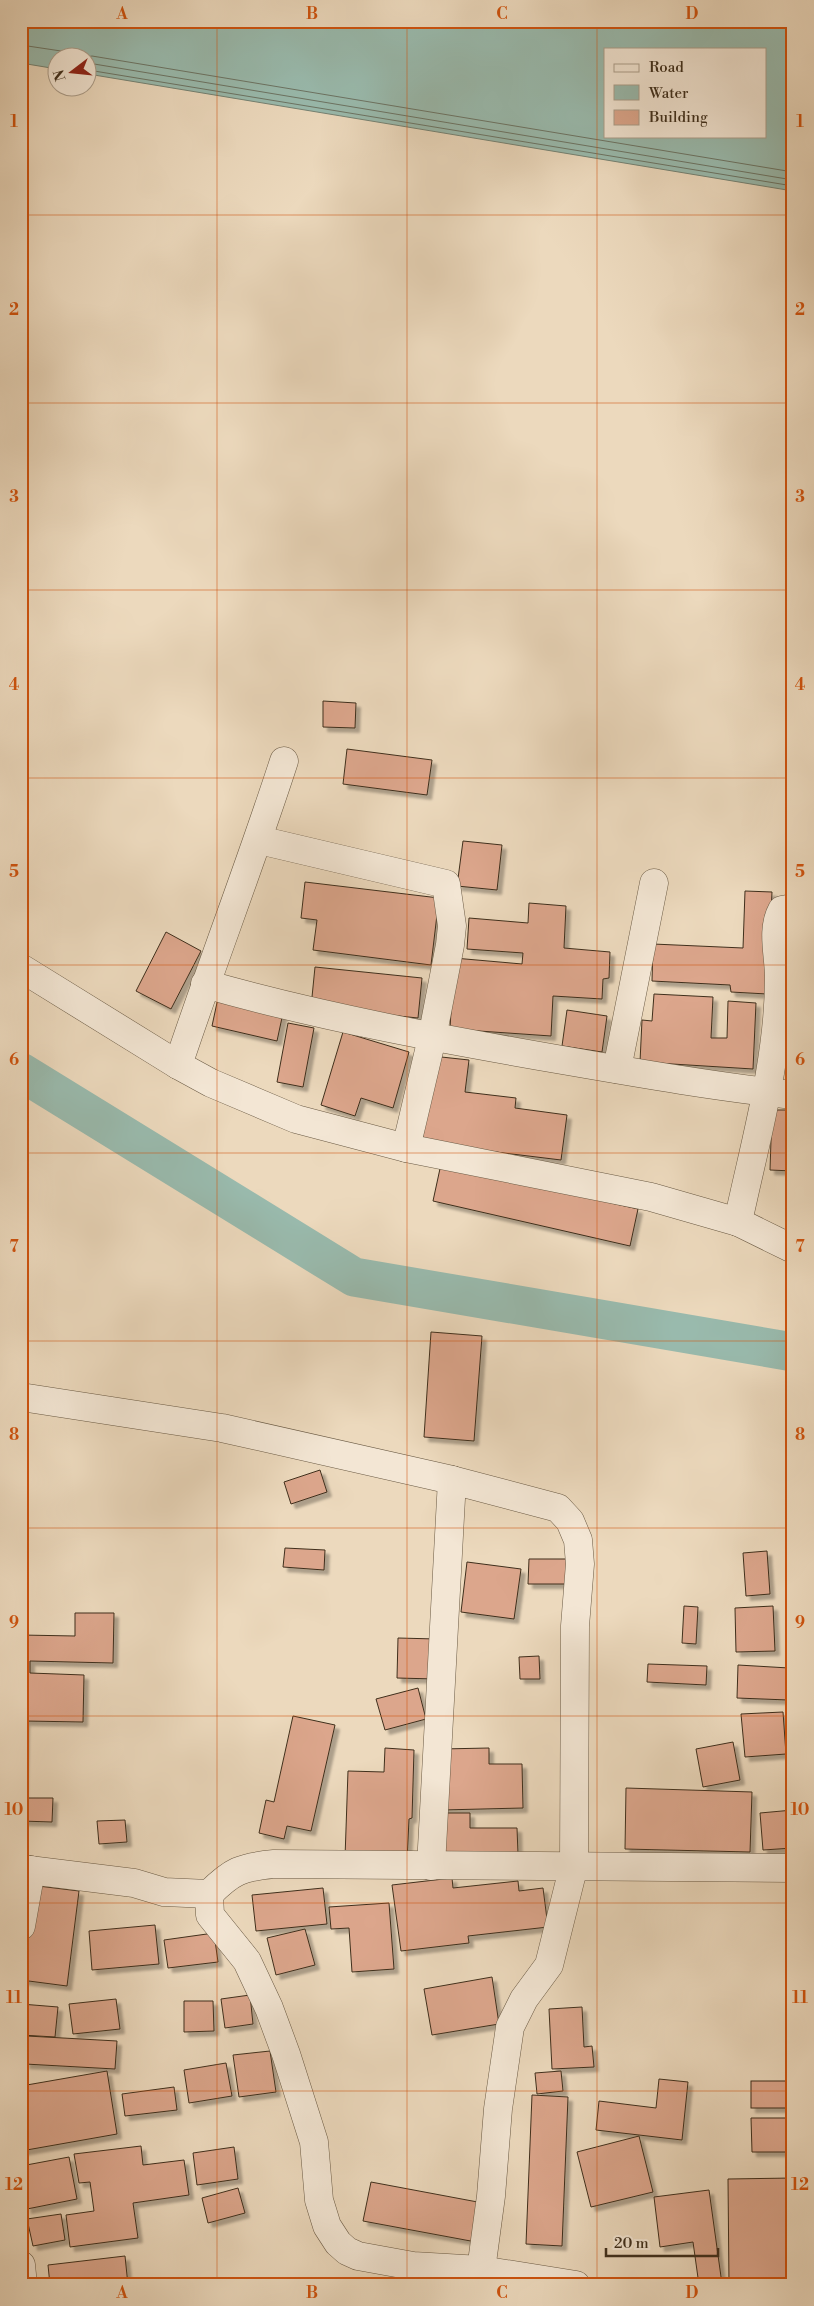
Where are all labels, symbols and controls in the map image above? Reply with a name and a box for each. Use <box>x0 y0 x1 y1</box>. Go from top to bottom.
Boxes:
text: A <box>115 4 128 24</box>
text: B <box>306 4 318 24</box>
text: C <box>496 4 508 24</box>
text: D <box>686 4 699 24</box>
north arrow <box>48 48 98 98</box>
legend <box>604 48 766 138</box>
text: Road <box>649 58 684 77</box>
text: N <box>50 68 71 83</box>
text: Water <box>648 84 689 103</box>
text: Building <box>648 108 708 127</box>
text: 1 <box>10 112 18 132</box>
text: 1 <box>796 112 804 132</box>
text: 2 <box>9 300 19 320</box>
text: 2 <box>795 300 805 320</box>
text: 3 <box>9 487 19 507</box>
text: 3 <box>795 487 805 507</box>
text: 4 <box>9 675 20 695</box>
text: 4 <box>795 675 806 695</box>
text: 5 <box>9 862 19 882</box>
text: 5 <box>795 862 805 882</box>
text: 6 <box>9 1050 19 1070</box>
text: 6 <box>795 1050 805 1070</box>
text: 7 <box>9 1237 19 1257</box>
text: 7 <box>795 1237 805 1257</box>
text: 8 <box>9 1425 19 1445</box>
text: 8 <box>795 1425 805 1445</box>
text: 9 <box>9 1613 19 1633</box>
text: 9 <box>795 1613 805 1633</box>
text: 10 <box>5 1800 23 1820</box>
text: 10 <box>791 1800 809 1820</box>
text: 11 <box>6 1988 22 2008</box>
text: 11 <box>792 1988 808 2008</box>
text: 12 <box>5 2175 23 2195</box>
text: 12 <box>791 2175 809 2195</box>
scale bar <box>606 2226 719 2258</box>
text: 20 m <box>614 2234 649 2253</box>
text: A <box>115 2283 128 2303</box>
text: B <box>306 2283 318 2303</box>
text: C <box>496 2283 508 2303</box>
text: D <box>686 2283 699 2303</box>

